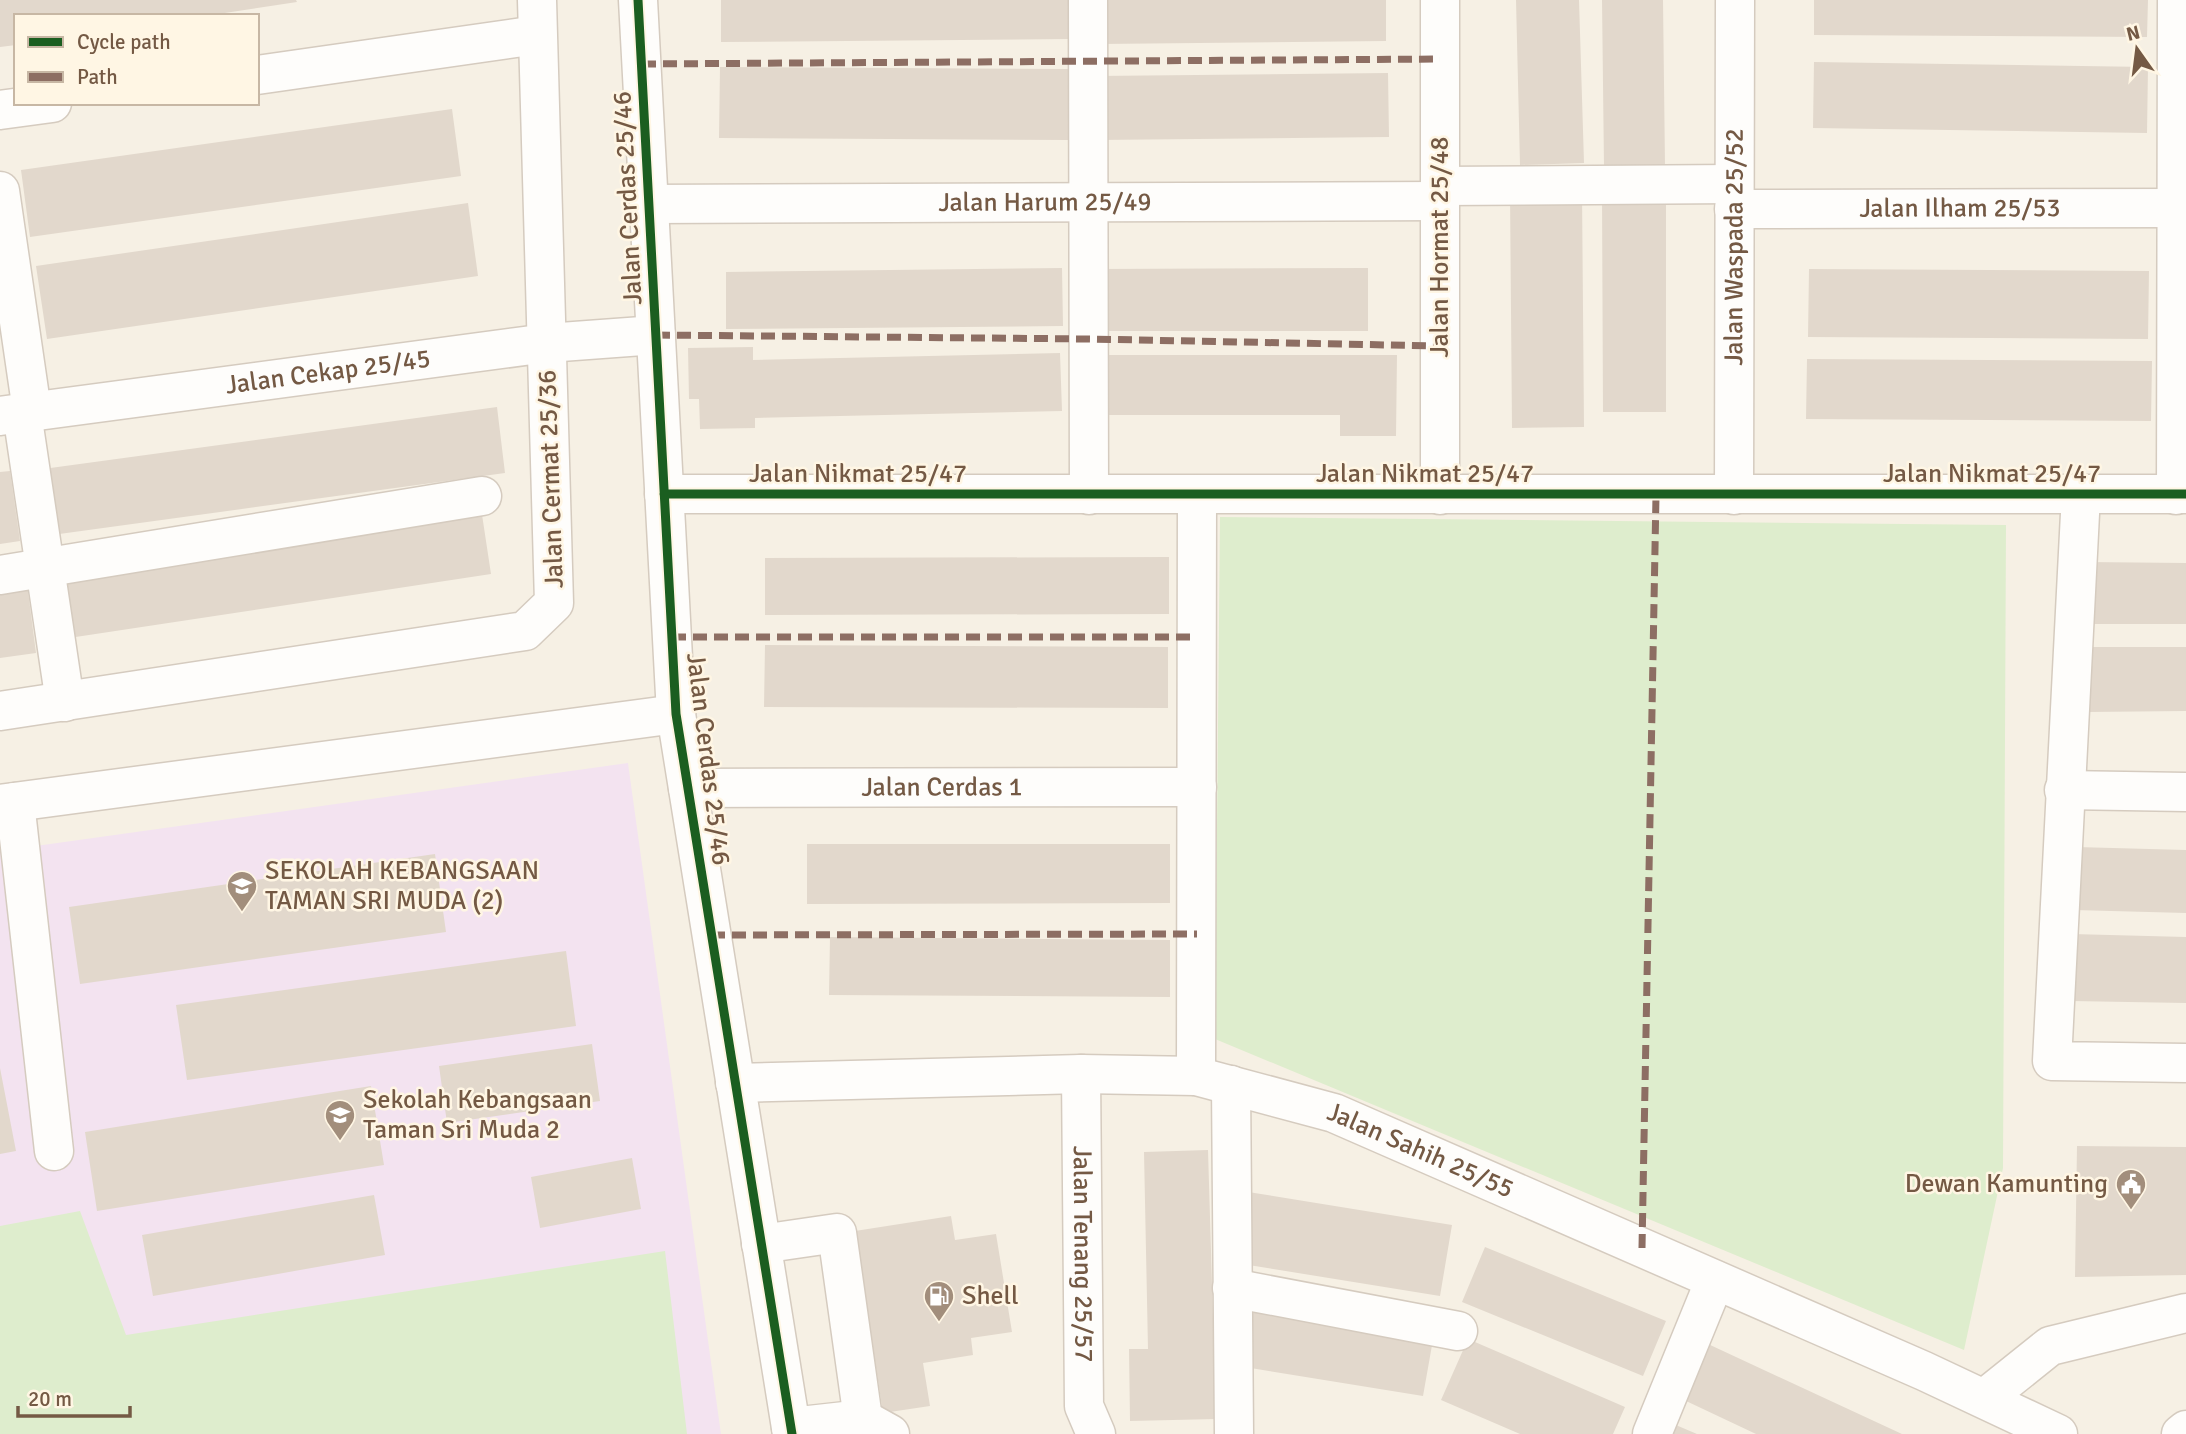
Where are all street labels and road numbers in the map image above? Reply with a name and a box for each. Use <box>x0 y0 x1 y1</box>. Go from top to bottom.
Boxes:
street label: Jalan Cerdas 25/46 <box>606 90 650 306</box>
street label: Jalan Waspada 25/52 <box>1718 128 1751 366</box>
street label: Jalan Hormat 25/48 <box>1424 136 1456 358</box>
street label: Jalan Harum 25/49 <box>938 186 1152 219</box>
street label: Jalan Ilham 25/53 <box>1859 192 2061 225</box>
street label: Jalan Cekap 25/45 <box>224 343 433 402</box>
street label: Jalan Cermat 25/36 <box>531 369 571 589</box>
street label: Jalan Nikmat 25/47 <box>749 458 967 490</box>
street label: Jalan Nikmat 25/47 <box>1316 458 1534 490</box>
street label: Jalan Nikmat 25/47 <box>1883 458 2101 490</box>
street label: Jalan Cerdas 25/46 <box>679 651 737 867</box>
street label: Jalan Cerdas 1 <box>861 771 1023 804</box>
street label: Jalan Sahih 25/55 <box>1324 1096 1519 1206</box>
street label: Jalan Tenang 25/57 <box>1066 1145 1100 1363</box>

